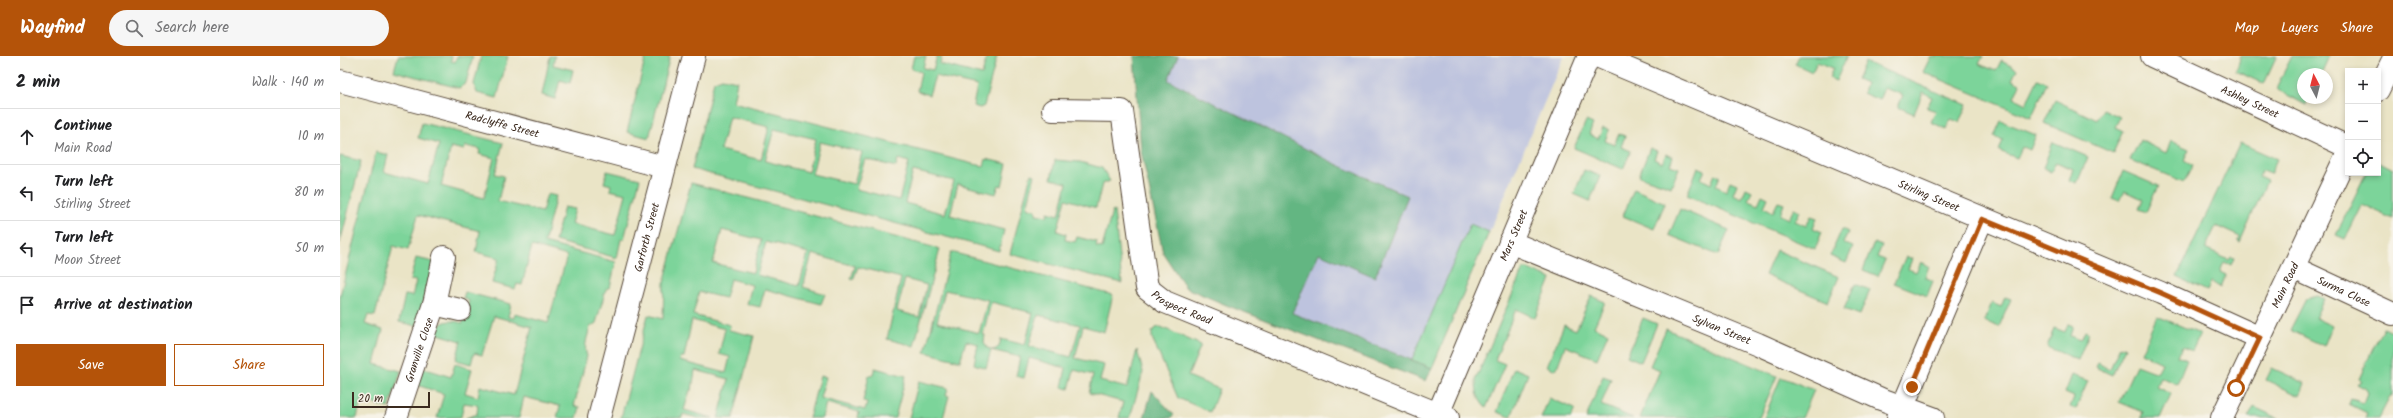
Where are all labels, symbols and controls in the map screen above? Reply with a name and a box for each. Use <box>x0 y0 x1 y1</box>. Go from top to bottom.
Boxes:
search box <box>109 10 389 46</box>
text: Wayfind <box>20 13 85 43</box>
text: Search here <box>155 16 229 40</box>
icon: search <box>123 17 145 39</box>
text: Map <box>2235 17 2259 39</box>
text: Layers <box>2281 17 2319 39</box>
text: Share <box>2341 17 2373 39</box>
north arrow <box>2297 68 2333 104</box>
map controls <box>2345 68 2381 176</box>
button: + <box>2345 68 2381 104</box>
text: 2 min <box>16 69 60 96</box>
text: Walk · 140 m <box>252 72 324 93</box>
street label: Ashley Street <box>2217 81 2282 124</box>
button: − <box>2345 104 2381 140</box>
street label: Radclyffe Street <box>463 107 542 144</box>
text: Continue <box>54 114 112 138</box>
icon: ahead <box>16 126 38 148</box>
text: 10 m <box>298 126 324 147</box>
text: Main Road <box>54 138 112 159</box>
button: locate <box>2345 140 2381 176</box>
text: Turn left <box>54 170 114 194</box>
street label: Stirling Street <box>1895 175 1963 218</box>
icon: left <box>16 182 38 204</box>
text: 80 m <box>294 182 324 203</box>
text: Stirling Street <box>54 194 131 215</box>
street label: Garforth Street <box>630 200 665 274</box>
street label: Mars Street <box>1495 206 1533 264</box>
text: Turn left <box>54 226 114 250</box>
icon: left <box>16 238 38 260</box>
text: 50 m <box>295 238 324 259</box>
text: Moon Street <box>54 250 121 271</box>
street label: Main Road <box>2267 259 2305 312</box>
street label: Surma Close <box>2314 272 2373 312</box>
street label: Prospect Road <box>1147 286 1215 330</box>
text: Arrive at destination <box>54 293 193 317</box>
icon: arrive <box>16 294 38 316</box>
street label: Sylvan Street <box>1689 310 1754 350</box>
street label: Granville Close <box>401 315 439 385</box>
button: Save <box>16 344 166 386</box>
button: Share <box>174 344 324 386</box>
route end <box>1903 378 1921 396</box>
route start <box>2227 379 2245 397</box>
scale bar <box>352 390 430 409</box>
text: 20 m <box>358 390 383 408</box>

